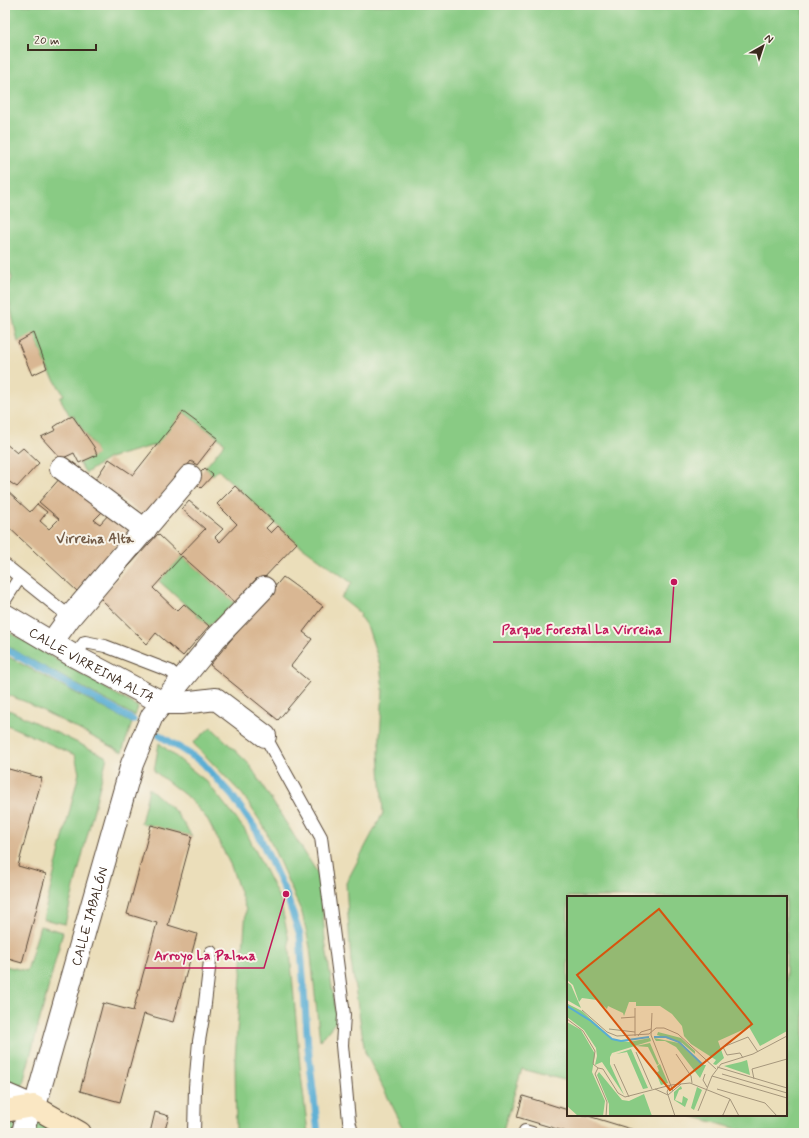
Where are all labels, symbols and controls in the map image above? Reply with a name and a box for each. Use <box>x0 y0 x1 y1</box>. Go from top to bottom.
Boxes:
scale bar <box>28 26 96 52</box>
north arrow <box>743 26 783 66</box>
text: N <box>761 31 776 47</box>
text: 20 m <box>34 33 60 49</box>
district label: Virreina Alta <box>56 530 134 548</box>
callout: Parque Forestal La Virreina <box>493 616 670 642</box>
text: Parque Forestal La Virreina <box>502 621 662 639</box>
street label: CALLE VIRREINA ALTA <box>25 624 157 707</box>
street label: CALLE JABALÓN <box>68 865 112 968</box>
inset map <box>567 896 787 1116</box>
callout: Arroyo La Palma <box>145 942 264 968</box>
text: Arroyo La Palma <box>154 947 256 965</box>

